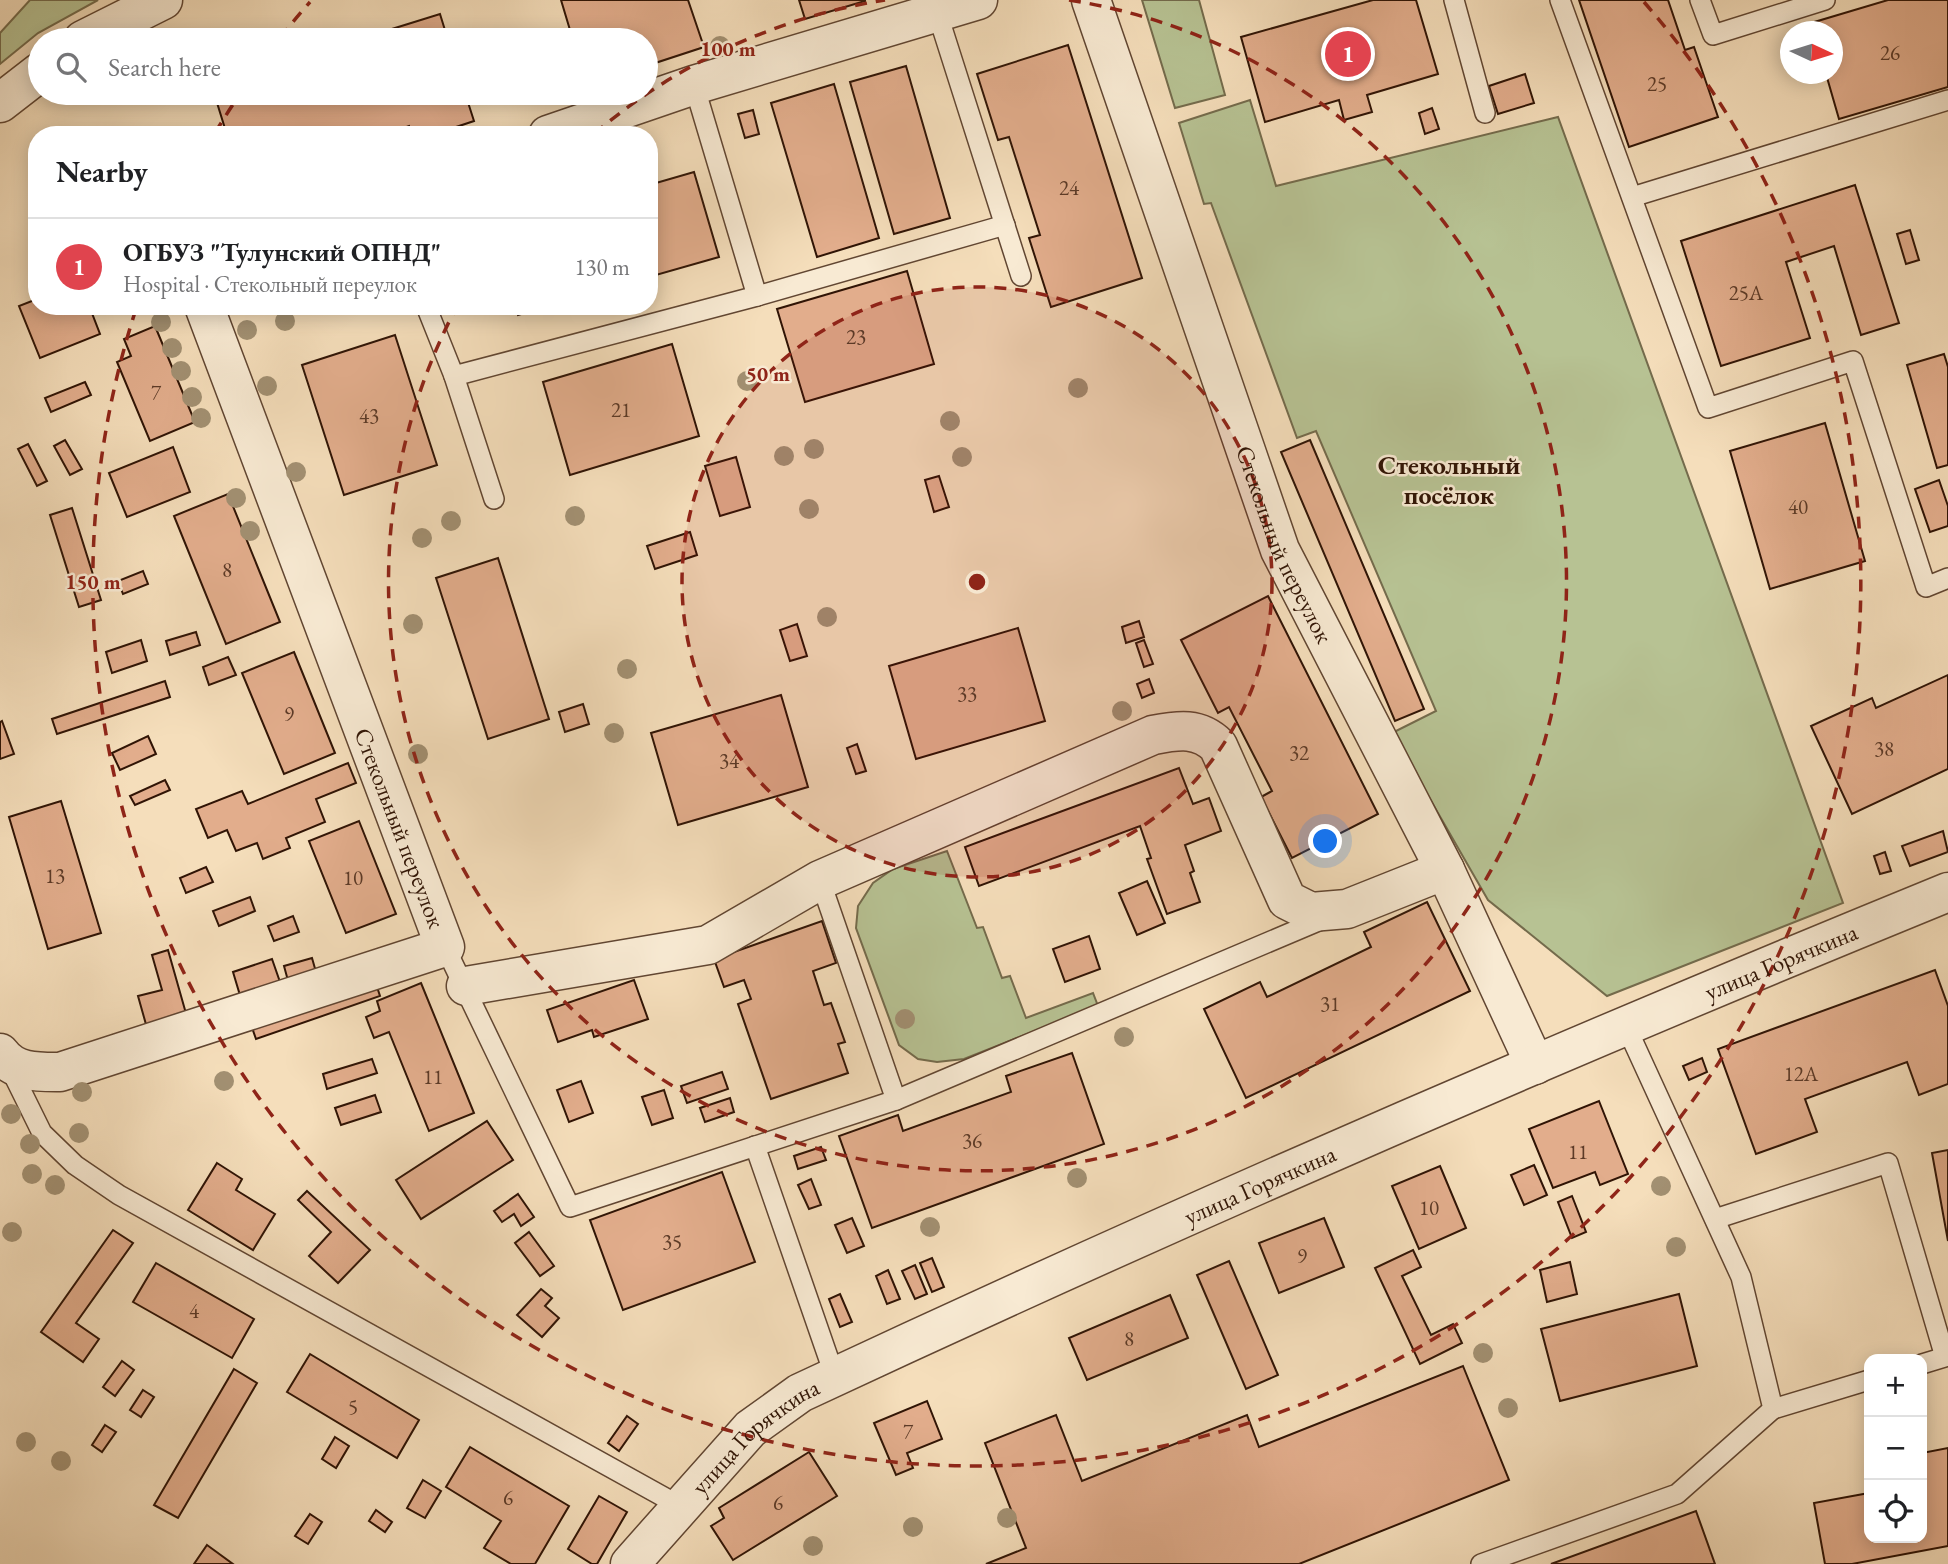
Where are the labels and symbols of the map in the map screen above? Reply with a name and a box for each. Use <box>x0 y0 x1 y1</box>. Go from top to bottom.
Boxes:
north arrow <box>1780 21 1843 84</box>
pin: 1 <box>1325 28 1371 80</box>
text: 100 m <box>700 35 756 62</box>
house number: 26 <box>1880 39 1900 66</box>
house number: 25 <box>1647 70 1667 97</box>
house number: 24 <box>1059 174 1080 201</box>
house number: 25А <box>1729 279 1764 306</box>
house number: 23 <box>846 323 866 350</box>
text: 50 m <box>746 360 790 387</box>
house number: 7 <box>151 379 162 406</box>
house number: 21 <box>611 396 631 423</box>
house number: 43 <box>359 402 379 429</box>
street label: Стекольный переулок <box>1230 441 1341 649</box>
district label: Стекольный посёлок <box>1378 448 1520 512</box>
house number: 40 <box>1788 493 1808 520</box>
house number: 8 <box>222 556 232 583</box>
text: 150 m <box>65 568 121 595</box>
centre of rings <box>965 570 989 594</box>
house number: 33 <box>957 680 977 707</box>
house number: 9 <box>284 700 294 727</box>
street label: Стекольный переулок <box>348 723 453 933</box>
house number: 38 <box>1874 735 1894 762</box>
house number: 32 <box>1289 739 1309 766</box>
house number: 34 <box>719 747 740 774</box>
your location <box>1308 824 1342 858</box>
house number: 13 <box>45 862 65 889</box>
house number: 10 <box>343 864 363 891</box>
street label: улица Горячкина <box>1700 915 1862 1007</box>
house number: 31 <box>1320 990 1340 1017</box>
house number: 12А <box>1784 1060 1819 1087</box>
house number: 11 <box>423 1063 443 1090</box>
house number: 36 <box>962 1127 982 1154</box>
street label: улица Горячкина <box>1179 1137 1341 1231</box>
house number: 11 <box>1568 1138 1588 1165</box>
house number: 10 <box>1419 1194 1439 1221</box>
house number: 35 <box>662 1228 682 1255</box>
house number: 9 <box>1297 1242 1307 1269</box>
house number: 4 <box>189 1297 200 1324</box>
house number: 8 <box>1124 1325 1134 1352</box>
street label: улица Горячкина <box>684 1371 824 1501</box>
house number: 5 <box>348 1393 358 1420</box>
house number: 7 <box>903 1418 914 1445</box>
house number: 6 <box>503 1484 513 1511</box>
house number: 6 <box>773 1489 783 1516</box>

